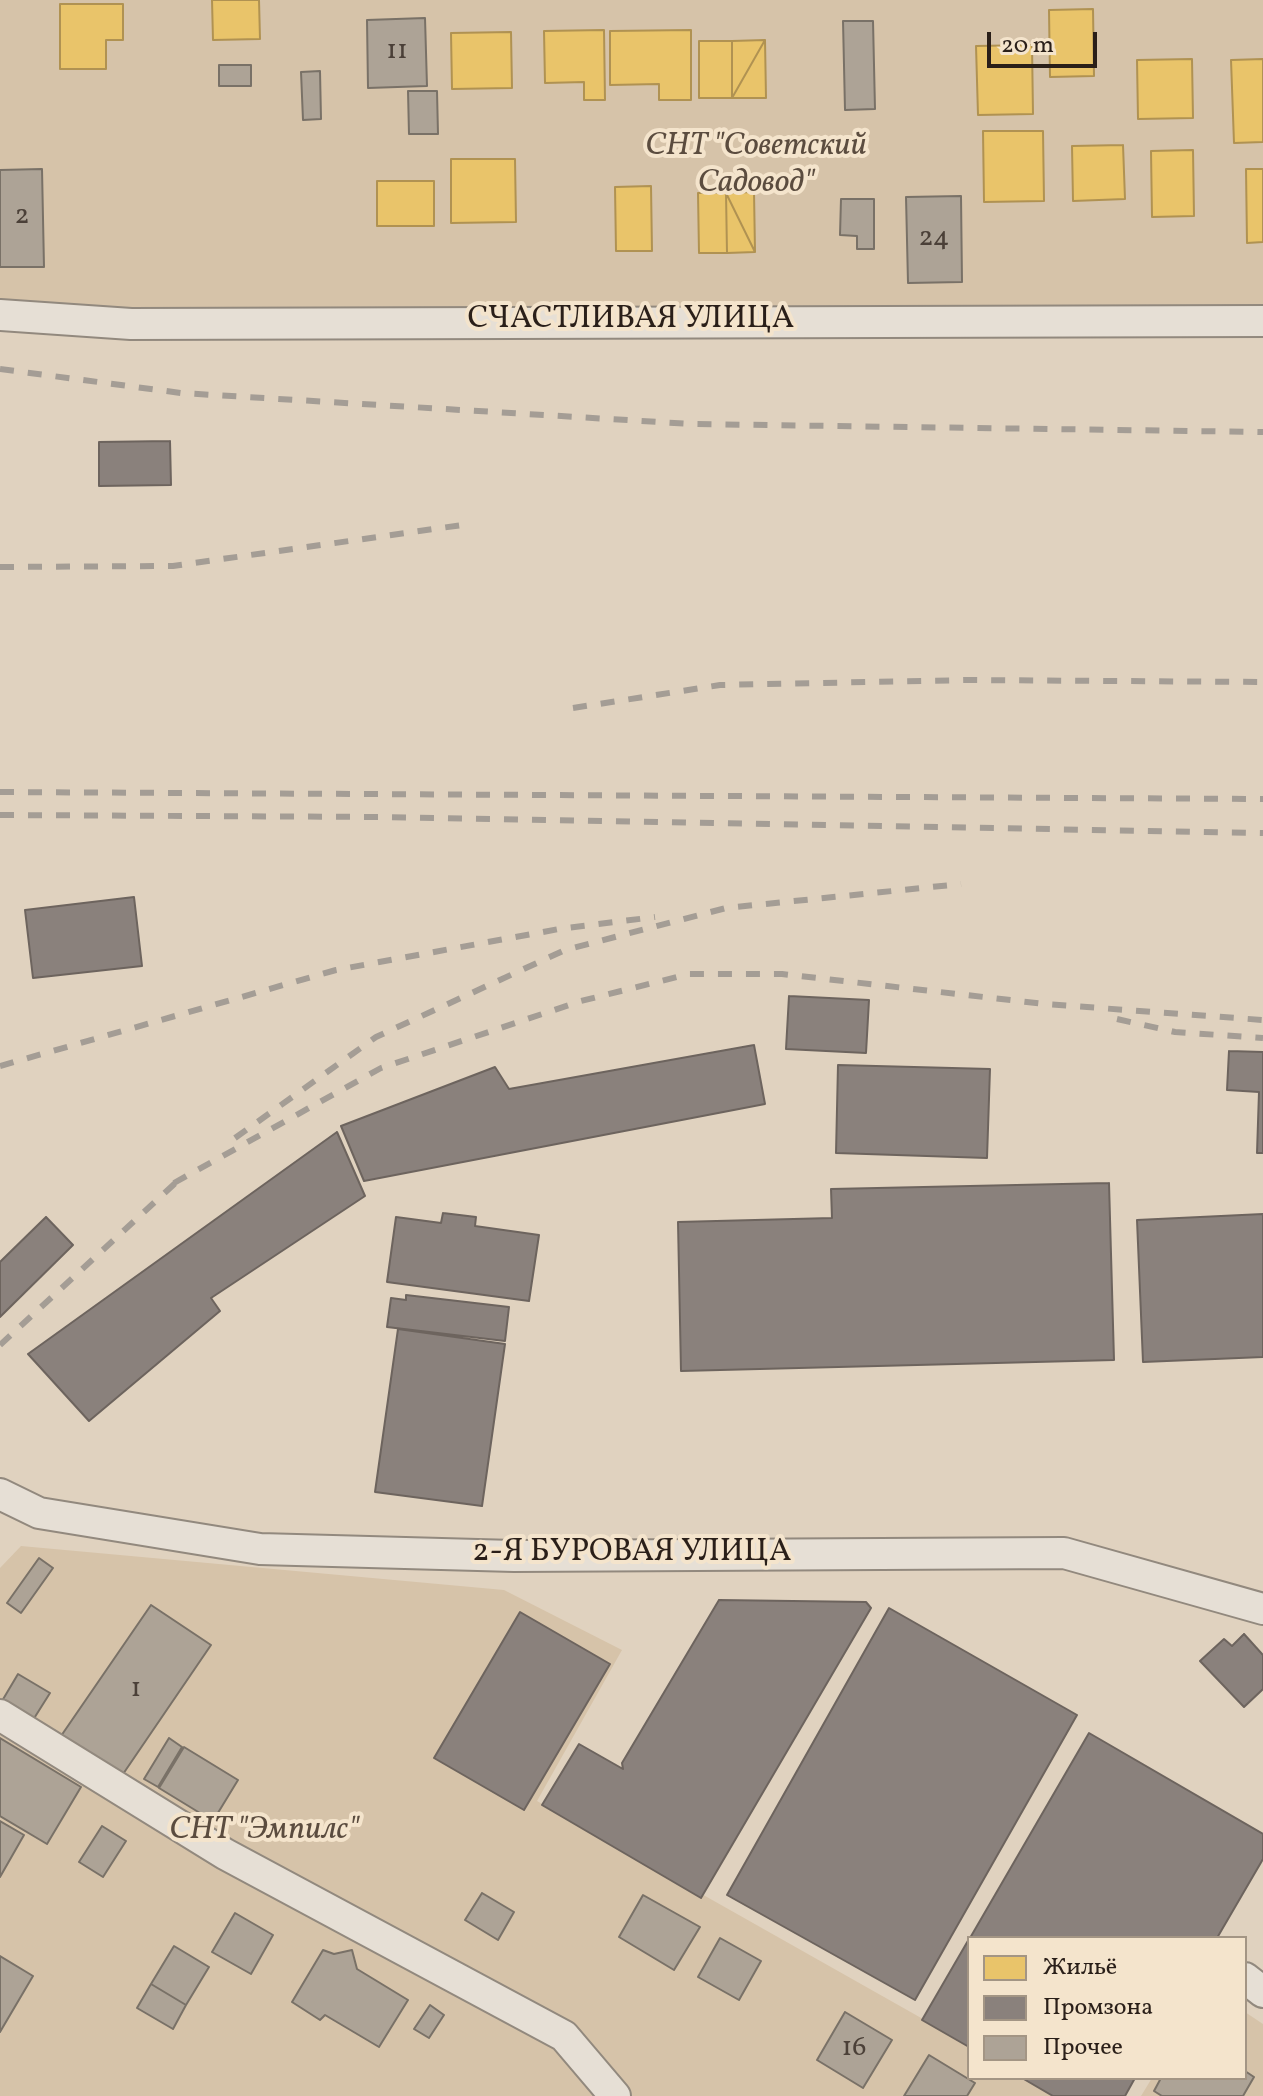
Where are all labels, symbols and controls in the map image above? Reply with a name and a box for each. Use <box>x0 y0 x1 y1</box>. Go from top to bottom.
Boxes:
scale bar <box>991 16 1101 66</box>
text: 20 m <box>1001 29 1054 63</box>
house number: 11 <box>386 36 408 70</box>
park label: СНТ "Советский Садовод" <box>645 129 867 204</box>
house number: 2 <box>14 201 30 235</box>
house number: 24 <box>919 223 949 257</box>
street label: СЧАСТЛИВАЯ УЛИЦА <box>468 302 794 340</box>
street label: 2-Я БУРОВАЯ УЛИЦА <box>472 1535 792 1573</box>
house number: 1 <box>131 1674 141 1708</box>
park label: СНТ "Эмпилс" <box>169 1813 359 1851</box>
legend <box>967 1936 1247 2080</box>
text: Жильё <box>1043 1951 1117 1985</box>
text: Промзона <box>1043 1991 1153 2025</box>
text: Прочее <box>1043 2031 1123 2065</box>
house number: 16 <box>841 2033 867 2067</box>

